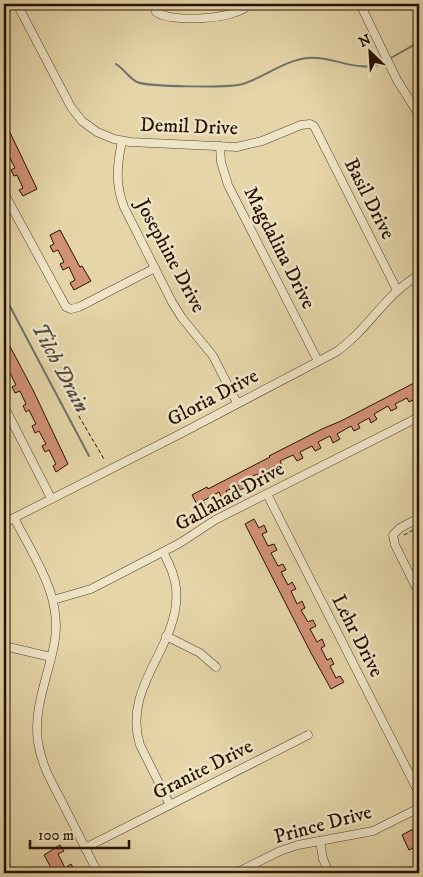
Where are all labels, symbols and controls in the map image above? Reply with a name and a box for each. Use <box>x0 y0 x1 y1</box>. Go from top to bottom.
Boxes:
north arrow <box>346 28 396 78</box>
text: N <box>356 30 374 52</box>
street label: Demil Drive <box>139 113 239 141</box>
street label: Basil Drive <box>338 154 400 244</box>
street label: Magdalina Drive <box>237 183 321 313</box>
street label: Josephine Drive <box>129 193 210 317</box>
water label: Tilch Drain <box>25 319 95 418</box>
street label: Gloria Drive <box>163 364 263 432</box>
street label: Gallahad Drive <box>171 457 289 537</box>
street label: Lehr Drive <box>326 590 388 682</box>
street label: Granite Drive <box>149 734 257 806</box>
street label: Prince Drive <box>271 800 375 850</box>
scale bar <box>30 817 129 849</box>
text: 100 m <box>38 826 74 845</box>

